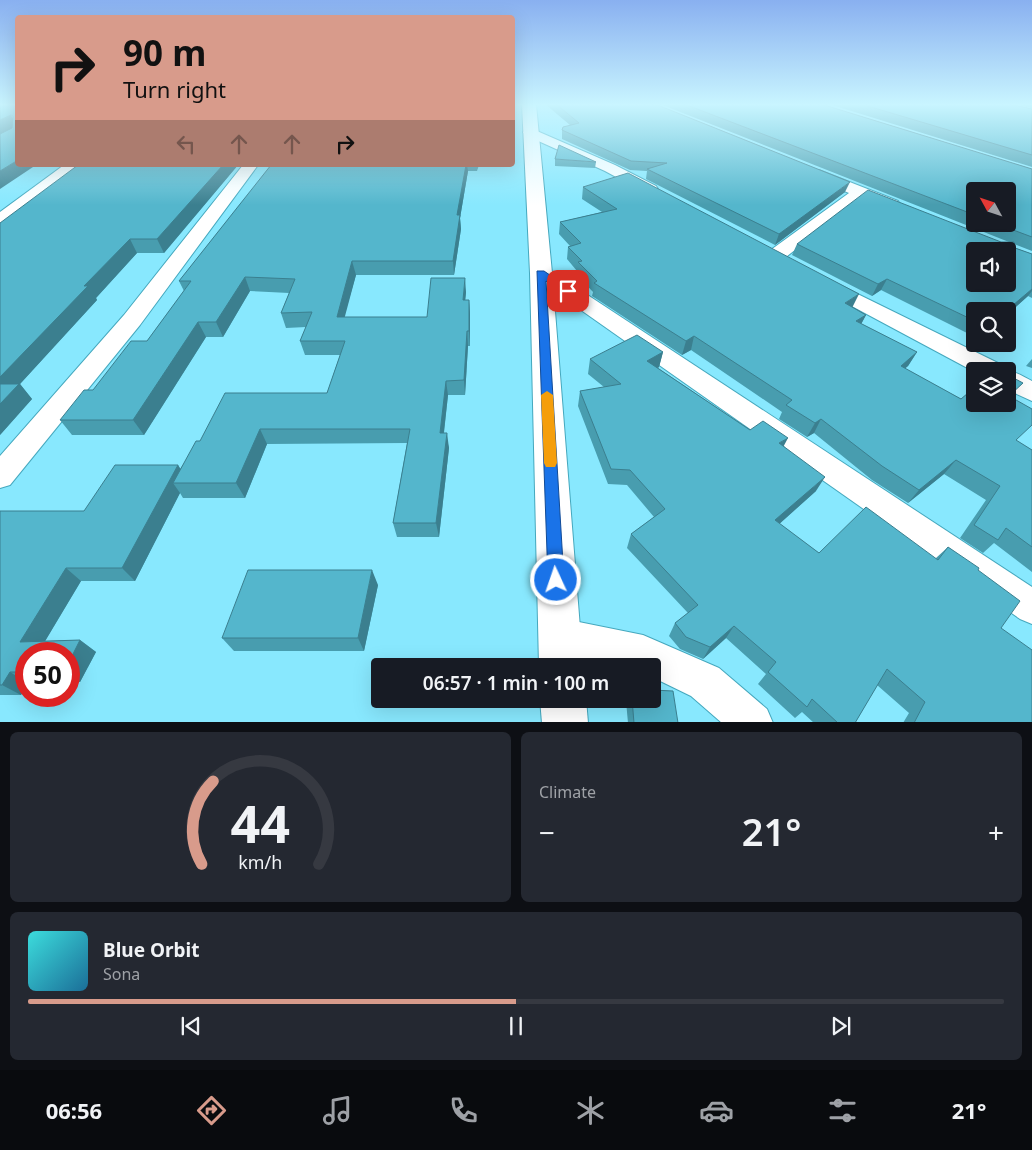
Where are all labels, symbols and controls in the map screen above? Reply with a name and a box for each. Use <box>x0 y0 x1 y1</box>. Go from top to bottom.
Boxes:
text: 90 m <box>123 29 206 76</box>
icon: right <box>40 35 105 100</box>
text: Turn right <box>123 74 226 104</box>
icon: left <box>172 130 200 158</box>
icon: ahead <box>225 130 253 158</box>
icon: ahead <box>278 130 306 158</box>
icon: right <box>331 130 359 158</box>
north arrow <box>966 182 1016 232</box>
map controls <box>966 182 1016 412</box>
button: sound <box>966 242 1016 292</box>
pin <box>547 270 589 312</box>
icon: arrive <box>554 277 582 305</box>
button: search <box>966 302 1016 352</box>
button: layers <box>966 362 1016 412</box>
position arrow <box>529 553 581 605</box>
speed limit sign: 50 <box>15 642 80 707</box>
text: 06:57 · 1 min · 100 m <box>423 670 609 696</box>
text: Climate <box>539 781 596 803</box>
text: 44 <box>231 787 290 858</box>
text: 21° <box>742 805 801 857</box>
text: − <box>539 813 555 851</box>
text: + <box>988 813 1004 851</box>
text: km/h <box>239 850 282 874</box>
text: Blue Orbit <box>103 937 199 963</box>
text: Sona <box>103 963 140 985</box>
icon: previous <box>177 1012 205 1040</box>
icon: pause <box>502 1012 530 1040</box>
icon: next <box>827 1012 855 1040</box>
icon: directions <box>194 1093 229 1128</box>
icon: music <box>320 1093 355 1128</box>
icon: phone <box>446 1093 481 1128</box>
icon: climate <box>573 1093 608 1128</box>
icon: car <box>699 1093 734 1128</box>
icon: filters <box>825 1093 860 1128</box>
text: 06:56 <box>46 1095 102 1125</box>
text: 21° <box>952 1095 986 1125</box>

